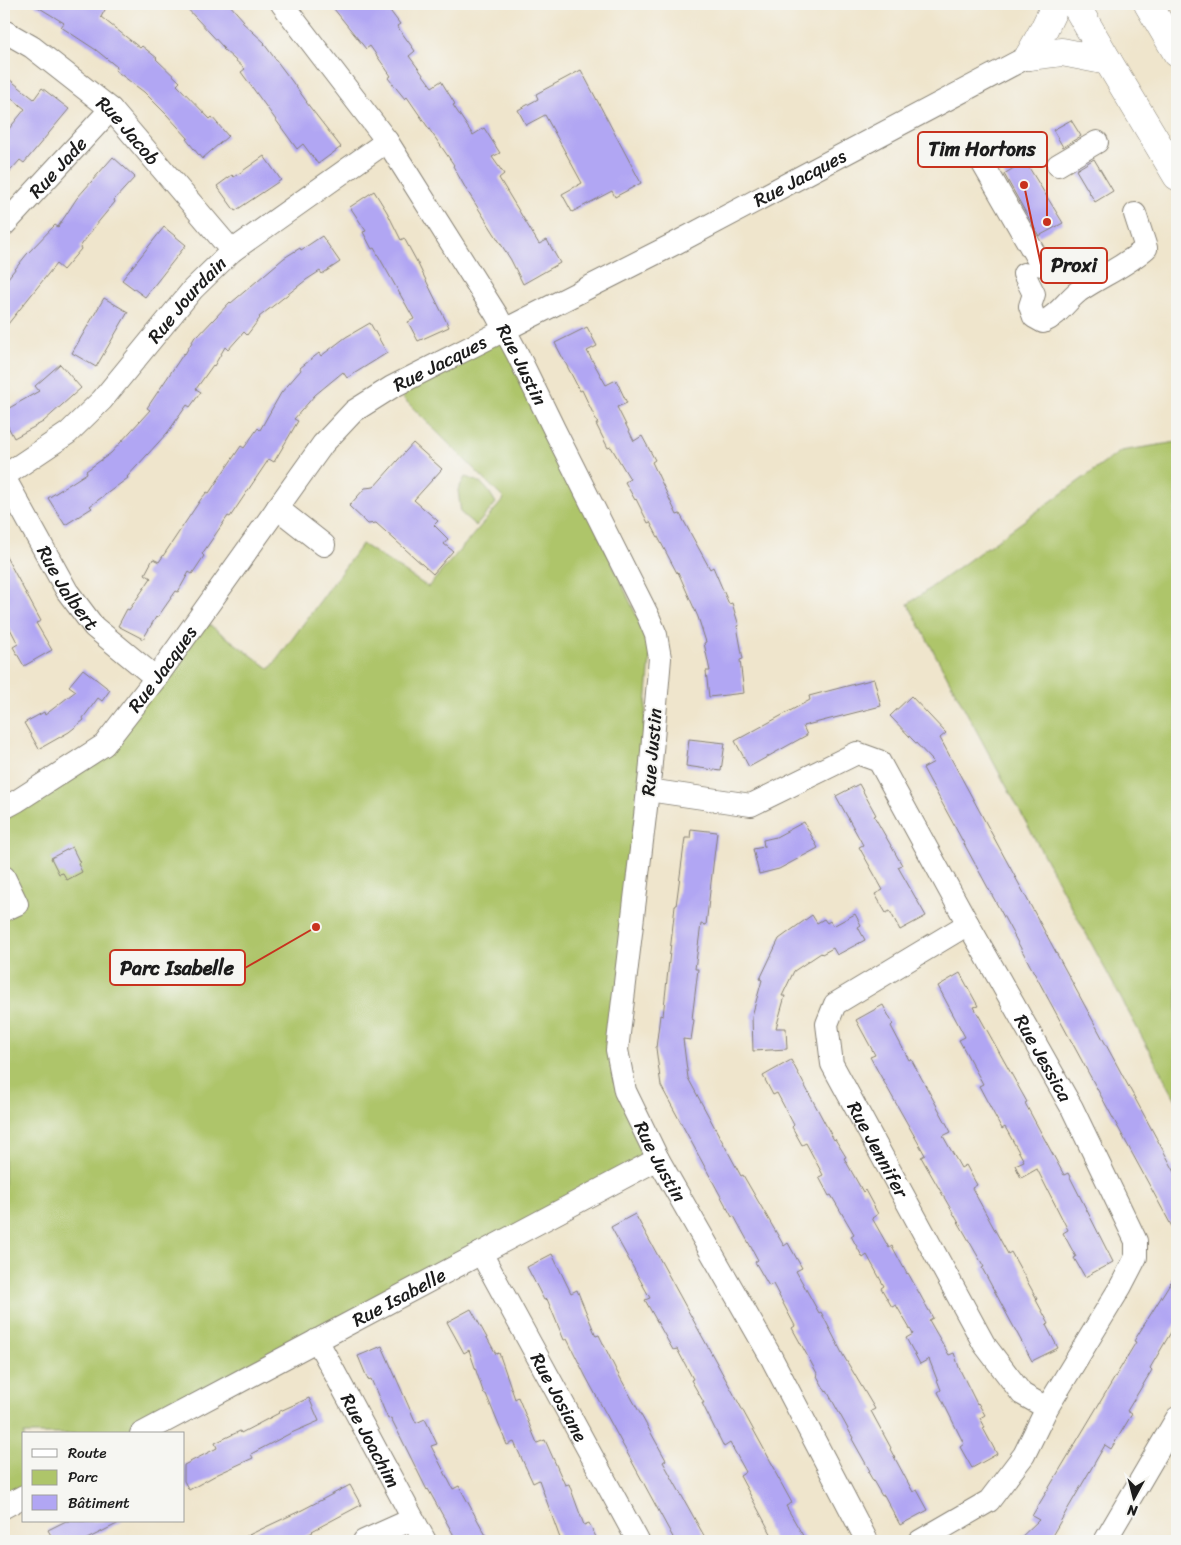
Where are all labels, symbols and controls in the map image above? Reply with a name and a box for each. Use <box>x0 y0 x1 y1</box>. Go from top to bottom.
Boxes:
street label: Rue Jacob <box>89 87 168 173</box>
street label: Rue Jade <box>20 128 96 206</box>
callout: Tim Hortons <box>918 132 1047 167</box>
text: Tim Hortons <box>928 132 1037 167</box>
street label: Rue Jacques <box>747 140 853 216</box>
street label: Rue Jourdain <box>139 248 235 351</box>
callout: Proxi <box>1041 248 1107 283</box>
text: Proxi <box>1051 248 1099 283</box>
street label: Rue Justin <box>487 318 556 411</box>
street label: Rue Jacques <box>387 326 493 401</box>
street label: Rue Jalbert <box>28 539 107 638</box>
street label: Rue Jacques <box>119 618 206 720</box>
street label: Rue Justin <box>631 707 672 797</box>
callout: Parc Isabelle <box>110 950 245 985</box>
text: Parc Isabelle <box>120 951 235 986</box>
street label: Rue Jessica <box>1005 1008 1081 1109</box>
street label: Rue Jennifer <box>838 1095 918 1205</box>
street label: Rue Justin <box>625 1115 695 1208</box>
street label: Rue Isabelle <box>346 1258 452 1336</box>
street label: Rue Josiane <box>521 1346 597 1448</box>
street label: Rue Joachim <box>331 1387 410 1494</box>
legend <box>22 1432 185 1522</box>
text: Route <box>68 1440 107 1466</box>
text: Parc <box>68 1464 98 1490</box>
north arrow <box>1108 1472 1158 1522</box>
text: Bâtiment <box>68 1490 130 1516</box>
text: N <box>1126 1497 1140 1524</box>

